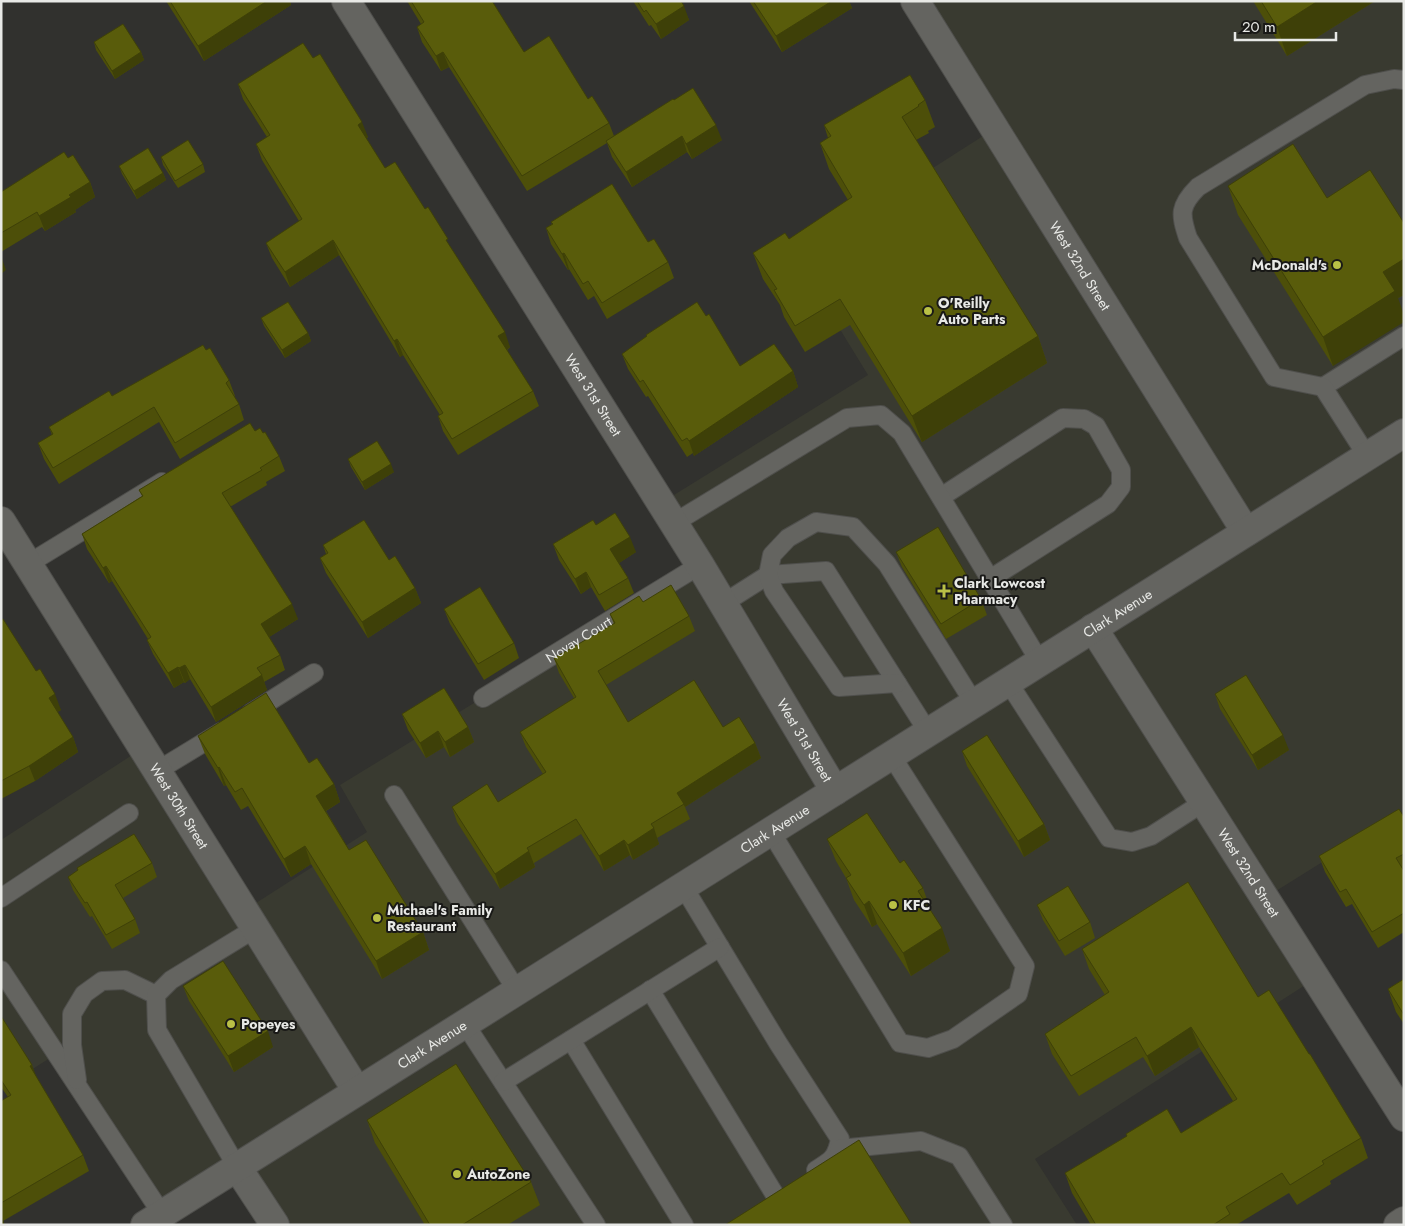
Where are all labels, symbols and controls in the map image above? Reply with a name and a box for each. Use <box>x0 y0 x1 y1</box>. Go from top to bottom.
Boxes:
scale bar <box>1235 10 1336 42</box>
text: 20 m <box>1242 16 1276 38</box>
street label: West 32nd Street <box>1045 217 1116 315</box>
place label: McDonald's <box>1252 255 1328 275</box>
marker: McDonald's <box>1331 259 1343 271</box>
place label: O'Reilly Auto Parts <box>937 293 1006 329</box>
marker: O'Reilly Auto Parts <box>922 305 934 317</box>
street label: West 31st Street <box>560 350 627 440</box>
place label: Clark Lowcost Pharmacy <box>954 573 1046 609</box>
street label: Clark Avenue <box>1079 584 1156 643</box>
marker: Clark Lowcost Pharmacy <box>938 585 950 597</box>
street label: Novay Court <box>542 611 616 667</box>
street label: West 31st Street <box>772 695 838 786</box>
street label: West 30th Street <box>145 759 214 853</box>
street label: Clark Avenue <box>736 799 813 858</box>
street label: West 32nd Street <box>1213 824 1285 922</box>
place label: KFC <box>903 895 930 915</box>
marker: KFC <box>887 899 899 911</box>
place label: Michael's Family Restaurant <box>387 900 493 936</box>
marker: Michael's Family Restaurant <box>371 912 383 924</box>
place label: Popeyes <box>241 1014 296 1034</box>
street label: Clark Avenue <box>393 1015 470 1074</box>
marker: Popeyes <box>225 1018 237 1030</box>
place label: AutoZone <box>466 1164 530 1184</box>
marker: AutoZone <box>451 1168 463 1180</box>

